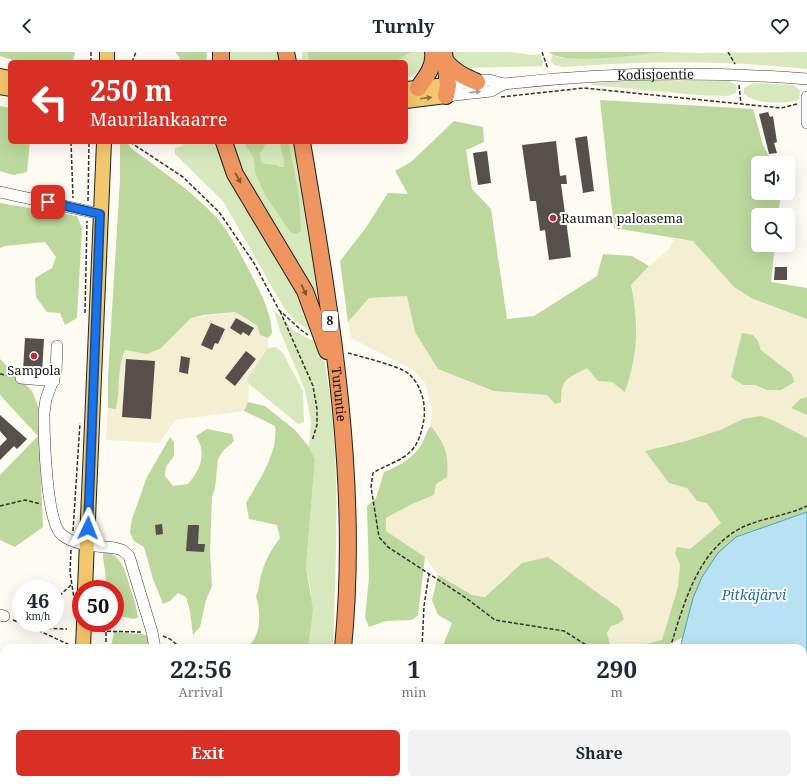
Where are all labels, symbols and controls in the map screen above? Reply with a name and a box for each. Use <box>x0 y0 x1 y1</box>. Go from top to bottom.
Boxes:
text: Turnly <box>373 14 434 38</box>
icon: back <box>16 15 38 37</box>
icon: heart <box>769 15 791 37</box>
street label: Kodisjoentie <box>617 65 694 84</box>
text: 250 m <box>90 71 172 109</box>
icon: left <box>24 76 76 128</box>
one-way arrow <box>469 89 482 96</box>
one-way arrow <box>420 95 432 102</box>
text: Maurilankaarre <box>90 107 227 131</box>
map controls <box>751 156 795 252</box>
button: sound <box>751 156 795 200</box>
one-way arrow <box>234 173 241 184</box>
pin <box>31 185 65 219</box>
icon: arrive <box>37 191 59 213</box>
button: search <box>751 208 795 252</box>
place label: Rauman paloasema <box>561 209 683 227</box>
marker: Rauman paloasema <box>548 213 558 223</box>
one-way arrow <box>301 284 307 296</box>
road number: 8 <box>322 311 338 331</box>
marker: Sampola <box>29 351 39 361</box>
place label: Sampola <box>7 361 61 379</box>
street label: Turuntie <box>327 366 351 422</box>
position arrow <box>67 507 109 549</box>
speed limit sign: 50 <box>72 580 124 632</box>
water label: Pitkäjärvi <box>721 585 787 604</box>
text: 46 <box>27 587 49 614</box>
text: km/h <box>26 609 50 623</box>
text: 22:56 <box>170 652 232 685</box>
text: 1 <box>407 652 421 685</box>
text: 290 <box>596 652 637 685</box>
text: Arrival <box>179 683 223 701</box>
text: min <box>401 683 426 701</box>
text: m <box>610 683 623 701</box>
button: Exit <box>16 730 400 776</box>
button: Share <box>408 730 791 776</box>

